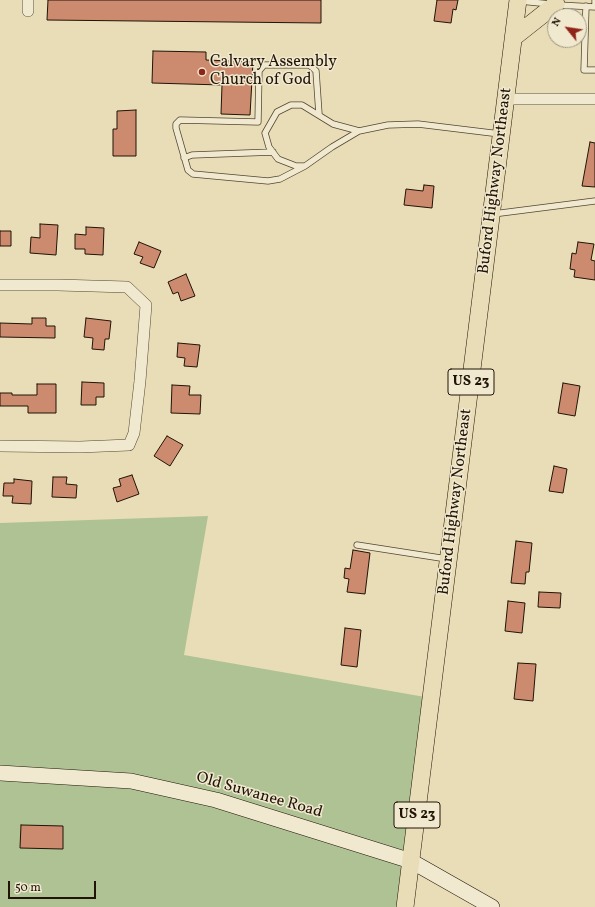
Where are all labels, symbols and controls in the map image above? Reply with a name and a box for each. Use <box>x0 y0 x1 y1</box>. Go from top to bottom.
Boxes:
north arrow <box>547 8 587 48</box>
text: N <box>549 15 566 29</box>
place label: Calvary Assembly Church of God <box>210 53 337 91</box>
marker: Calvary Assembly Church of God <box>197 67 207 77</box>
street label: Buford Highway Northeast <box>475 87 517 275</box>
road number: US 23 <box>448 369 494 395</box>
street label: Buford Highway Northeast <box>435 408 477 596</box>
street label: Old Suwanee Road <box>194 769 324 823</box>
road number: US 23 <box>394 802 440 828</box>
scale bar <box>10 873 98 899</box>
text: 50 m <box>15 880 41 896</box>

